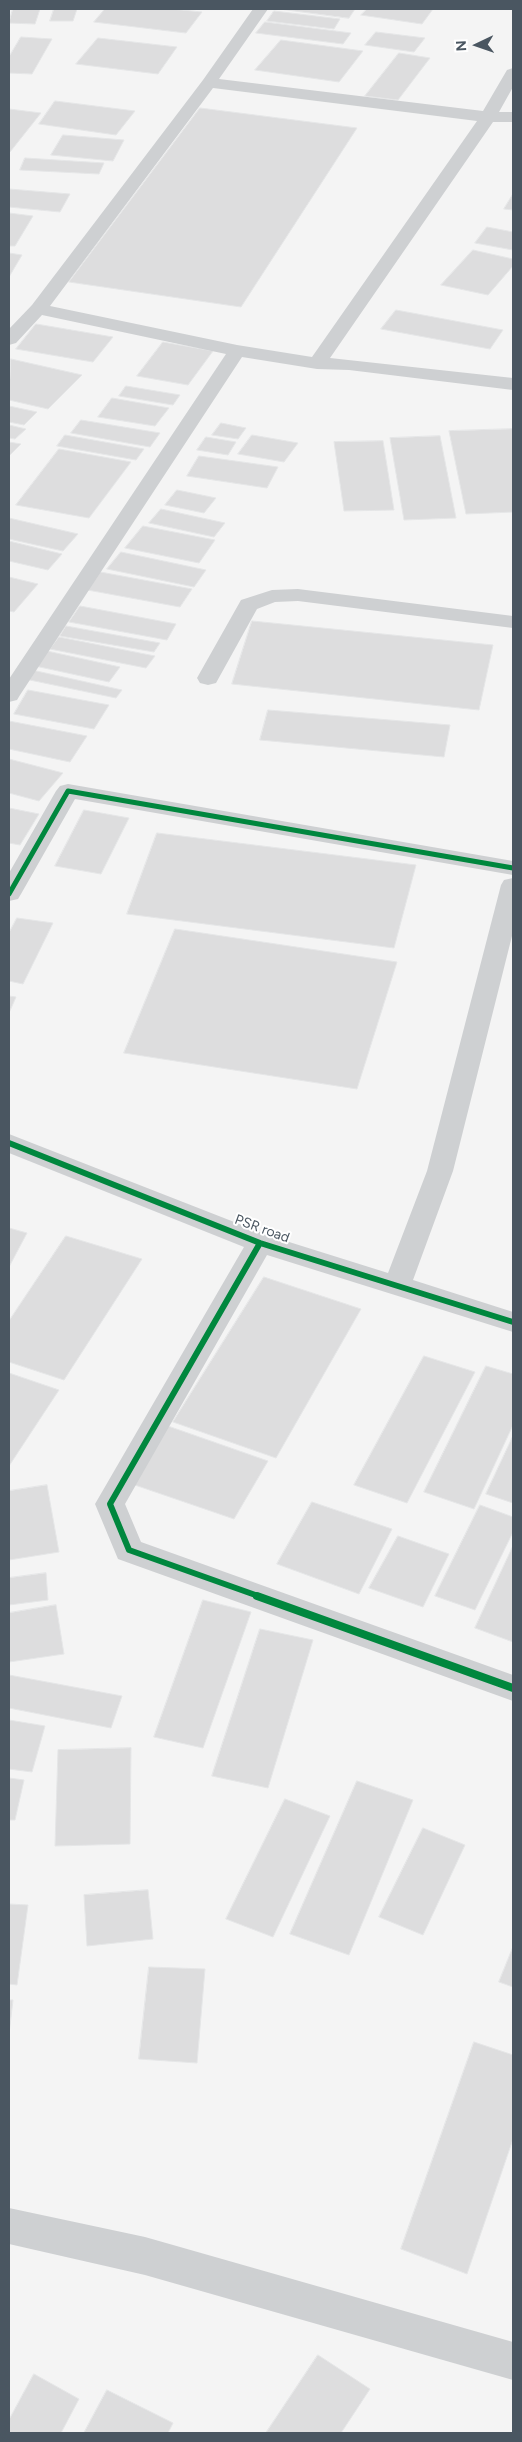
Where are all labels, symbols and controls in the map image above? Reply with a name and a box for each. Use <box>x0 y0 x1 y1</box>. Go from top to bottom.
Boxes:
north arrow <box>452 20 502 70</box>
text: N <box>453 40 470 52</box>
street label: PSR road <box>232 1211 292 1247</box>

